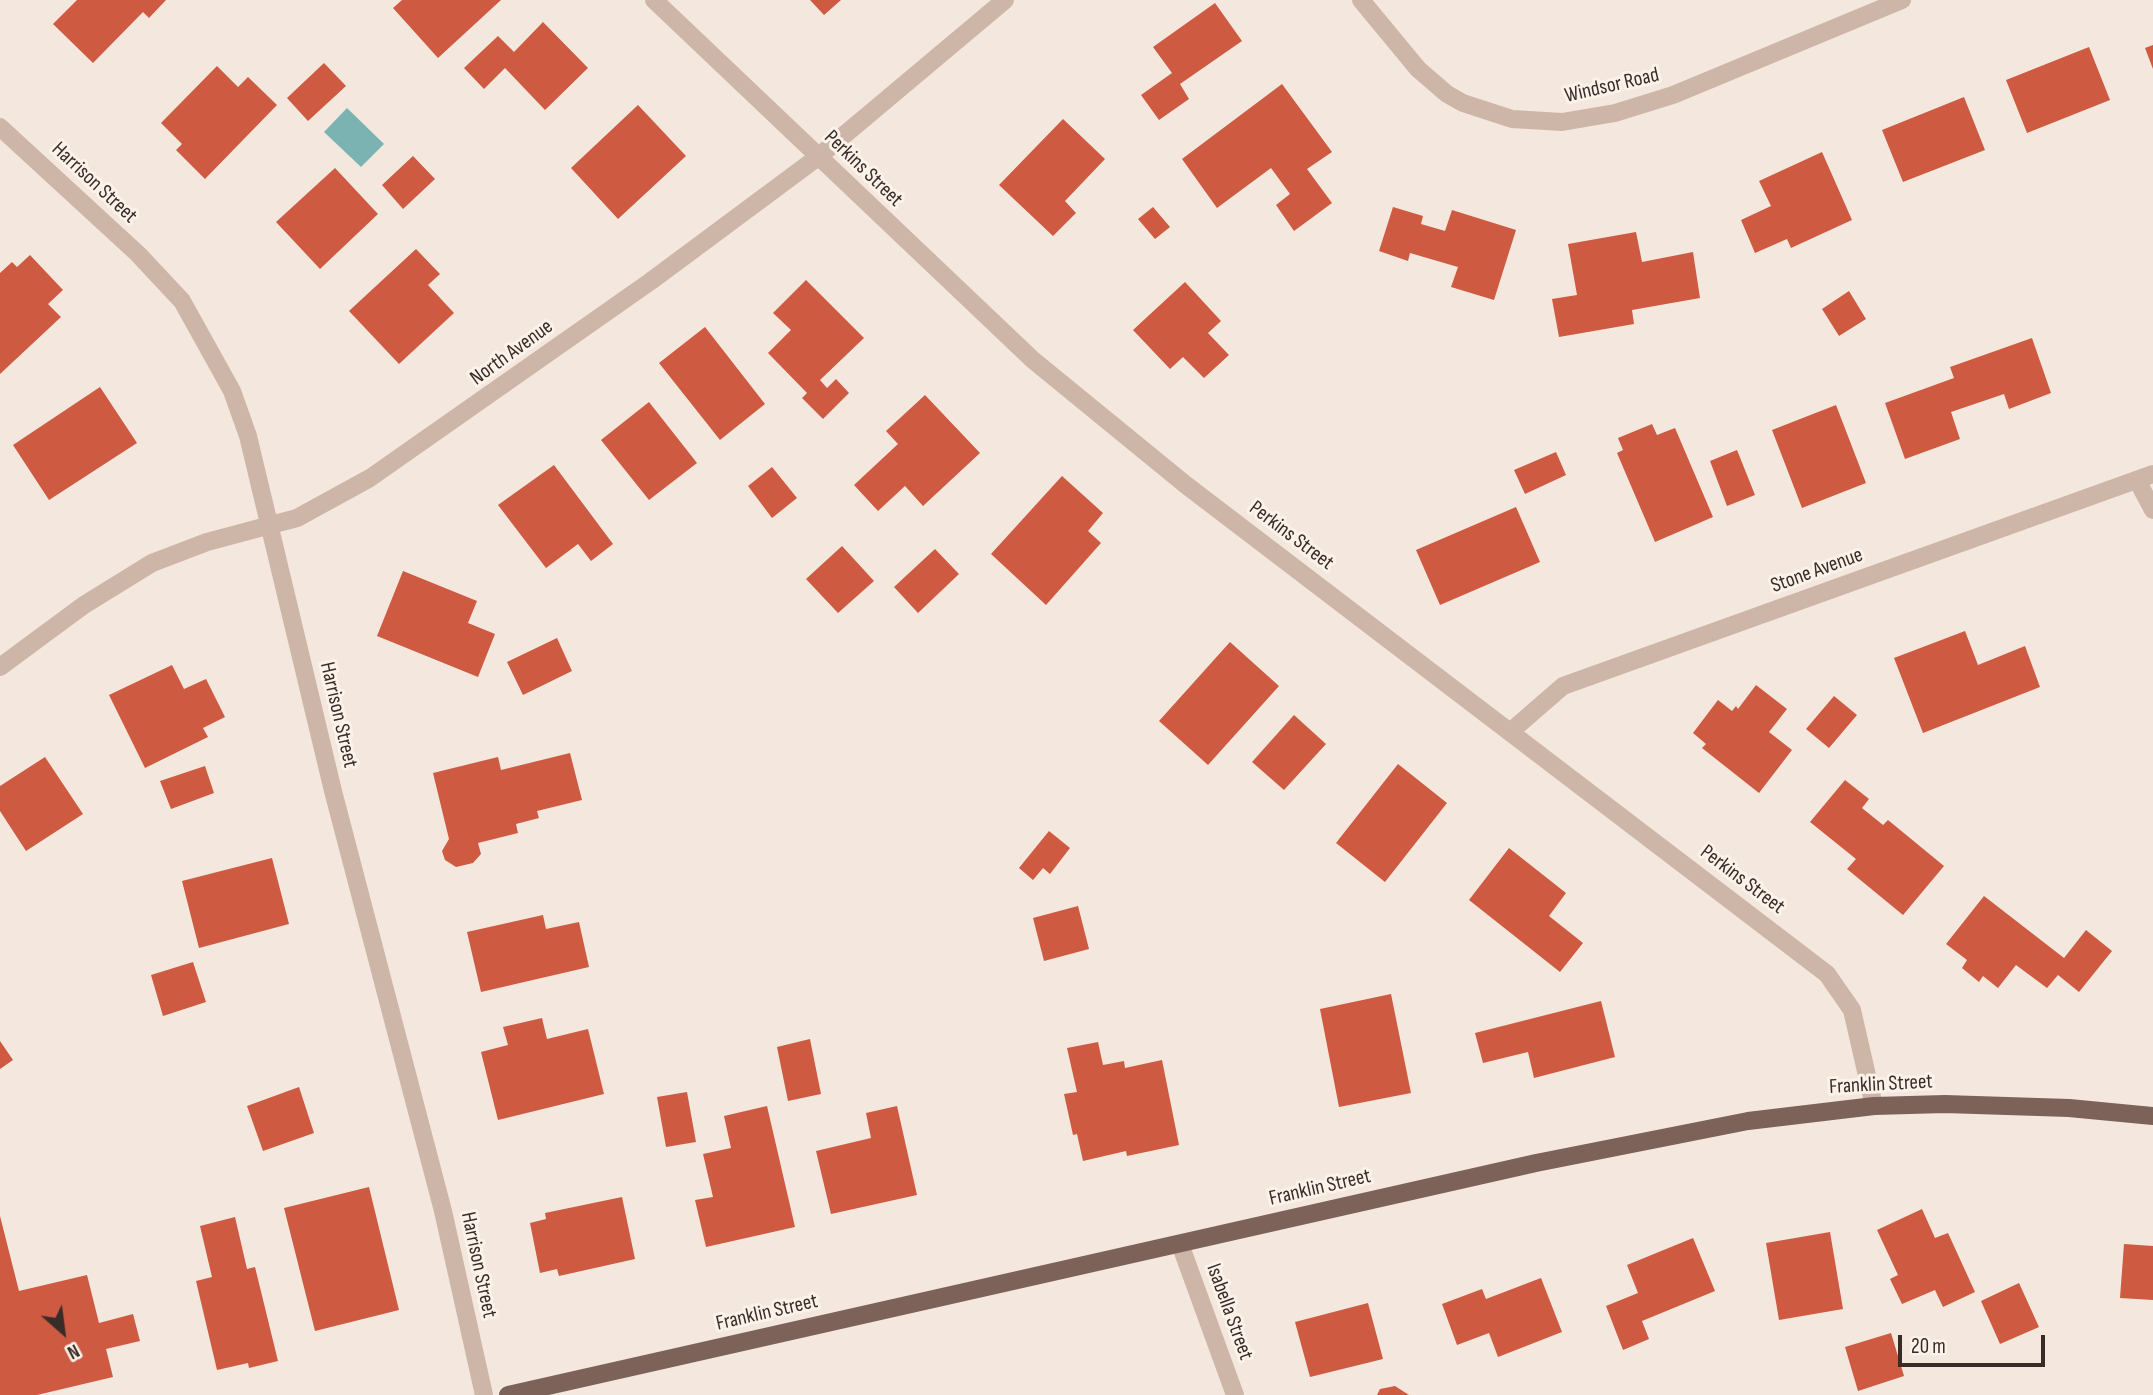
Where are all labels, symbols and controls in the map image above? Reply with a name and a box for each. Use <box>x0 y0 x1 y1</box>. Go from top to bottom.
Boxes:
street label: Windsor Road <box>1562 63 1662 109</box>
street label: Perkins Street <box>818 125 908 213</box>
street label: Harrison Street <box>46 137 142 229</box>
street label: North Avenue <box>466 315 558 391</box>
street label: Perkins Street <box>1244 496 1338 576</box>
street label: Stone Avenue <box>1768 543 1866 599</box>
street label: Harrison Street <box>314 660 362 770</box>
street label: Perkins Street <box>1695 840 1789 920</box>
street label: Franklin Street <box>1829 1070 1933 1100</box>
street label: Franklin Street <box>1267 1164 1373 1212</box>
street label: Harrison Street <box>454 1210 502 1320</box>
street label: Isabella Street <box>1200 1260 1258 1364</box>
street label: Franklin Street <box>714 1289 820 1337</box>
north arrow <box>28 1297 98 1367</box>
scale bar <box>1901 1322 2048 1366</box>
text: 20 m <box>1911 1334 1946 1359</box>
text: N <box>63 1338 83 1364</box>

